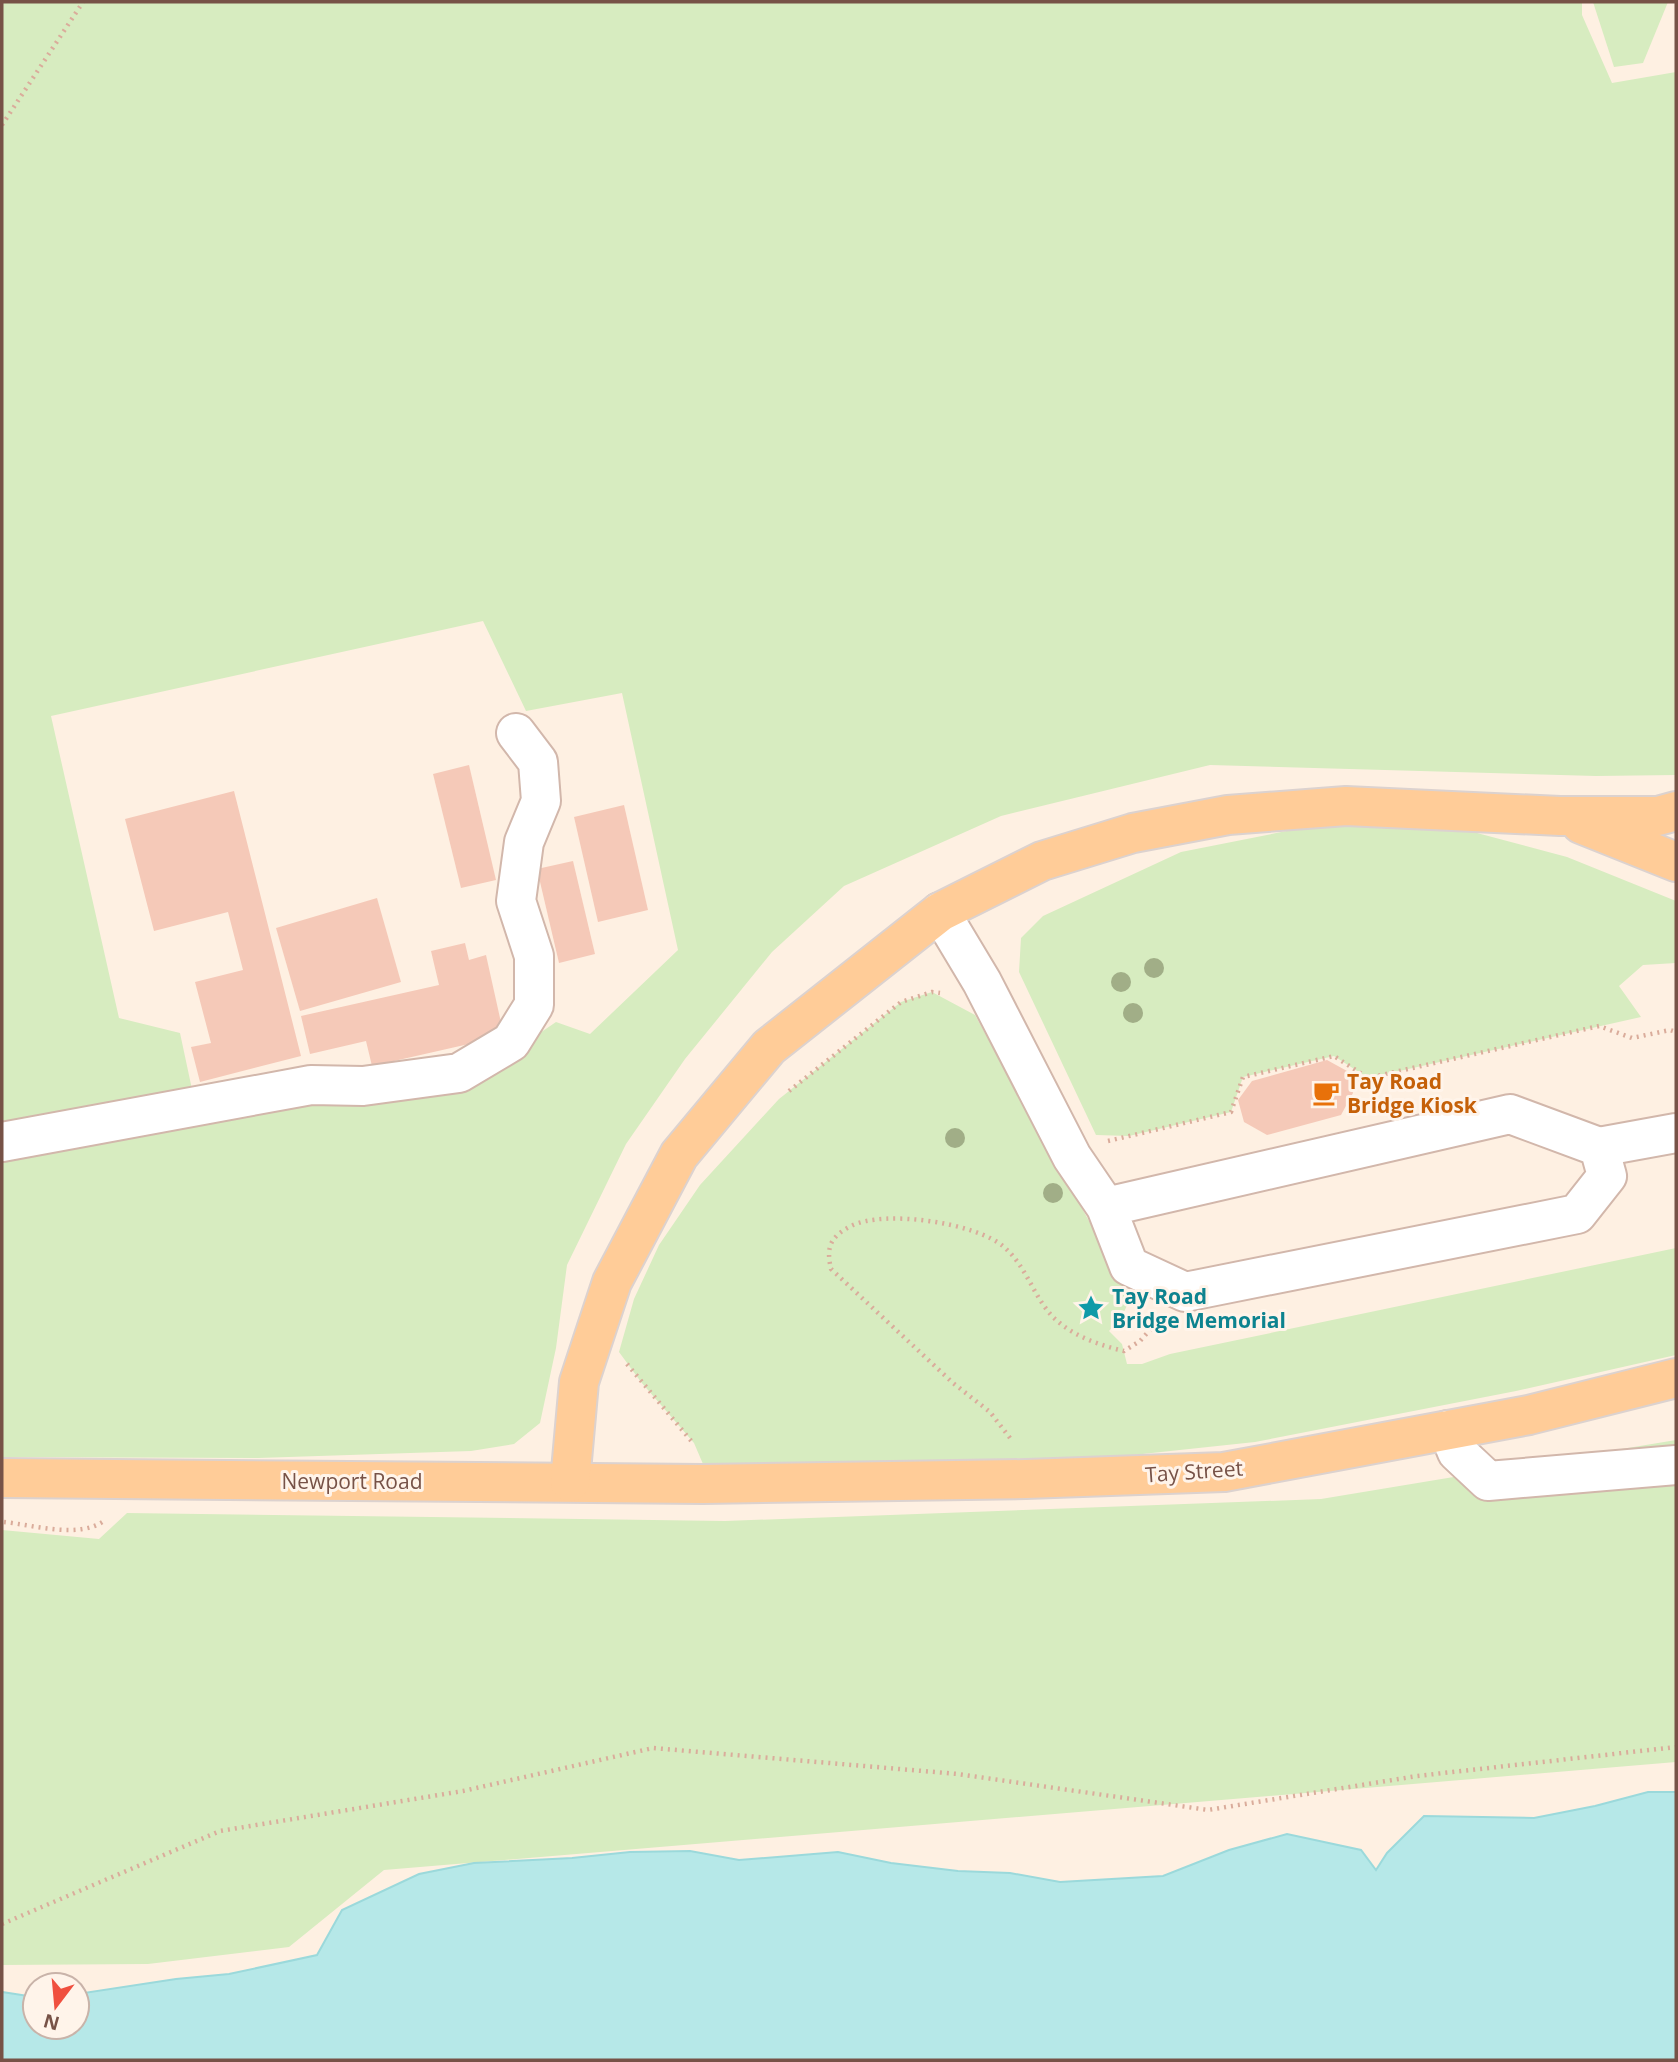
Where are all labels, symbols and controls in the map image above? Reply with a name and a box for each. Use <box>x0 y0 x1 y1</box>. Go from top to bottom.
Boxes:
place label: Tay Road Bridge Kiosk <box>1347 1067 1478 1119</box>
cafe icon: Tay Road Bridge Kiosk <box>1311 1078 1341 1108</box>
place label: Tay Road Bridge Memorial <box>1112 1282 1286 1334</box>
place icon: Tay Road Bridge Memorial <box>1076 1293 1106 1323</box>
street label: Tay Street <box>1144 1454 1244 1488</box>
street label: Newport Road <box>282 1467 423 1495</box>
north arrow <box>21 1971 91 2041</box>
text: N <box>40 2008 62 2037</box>

